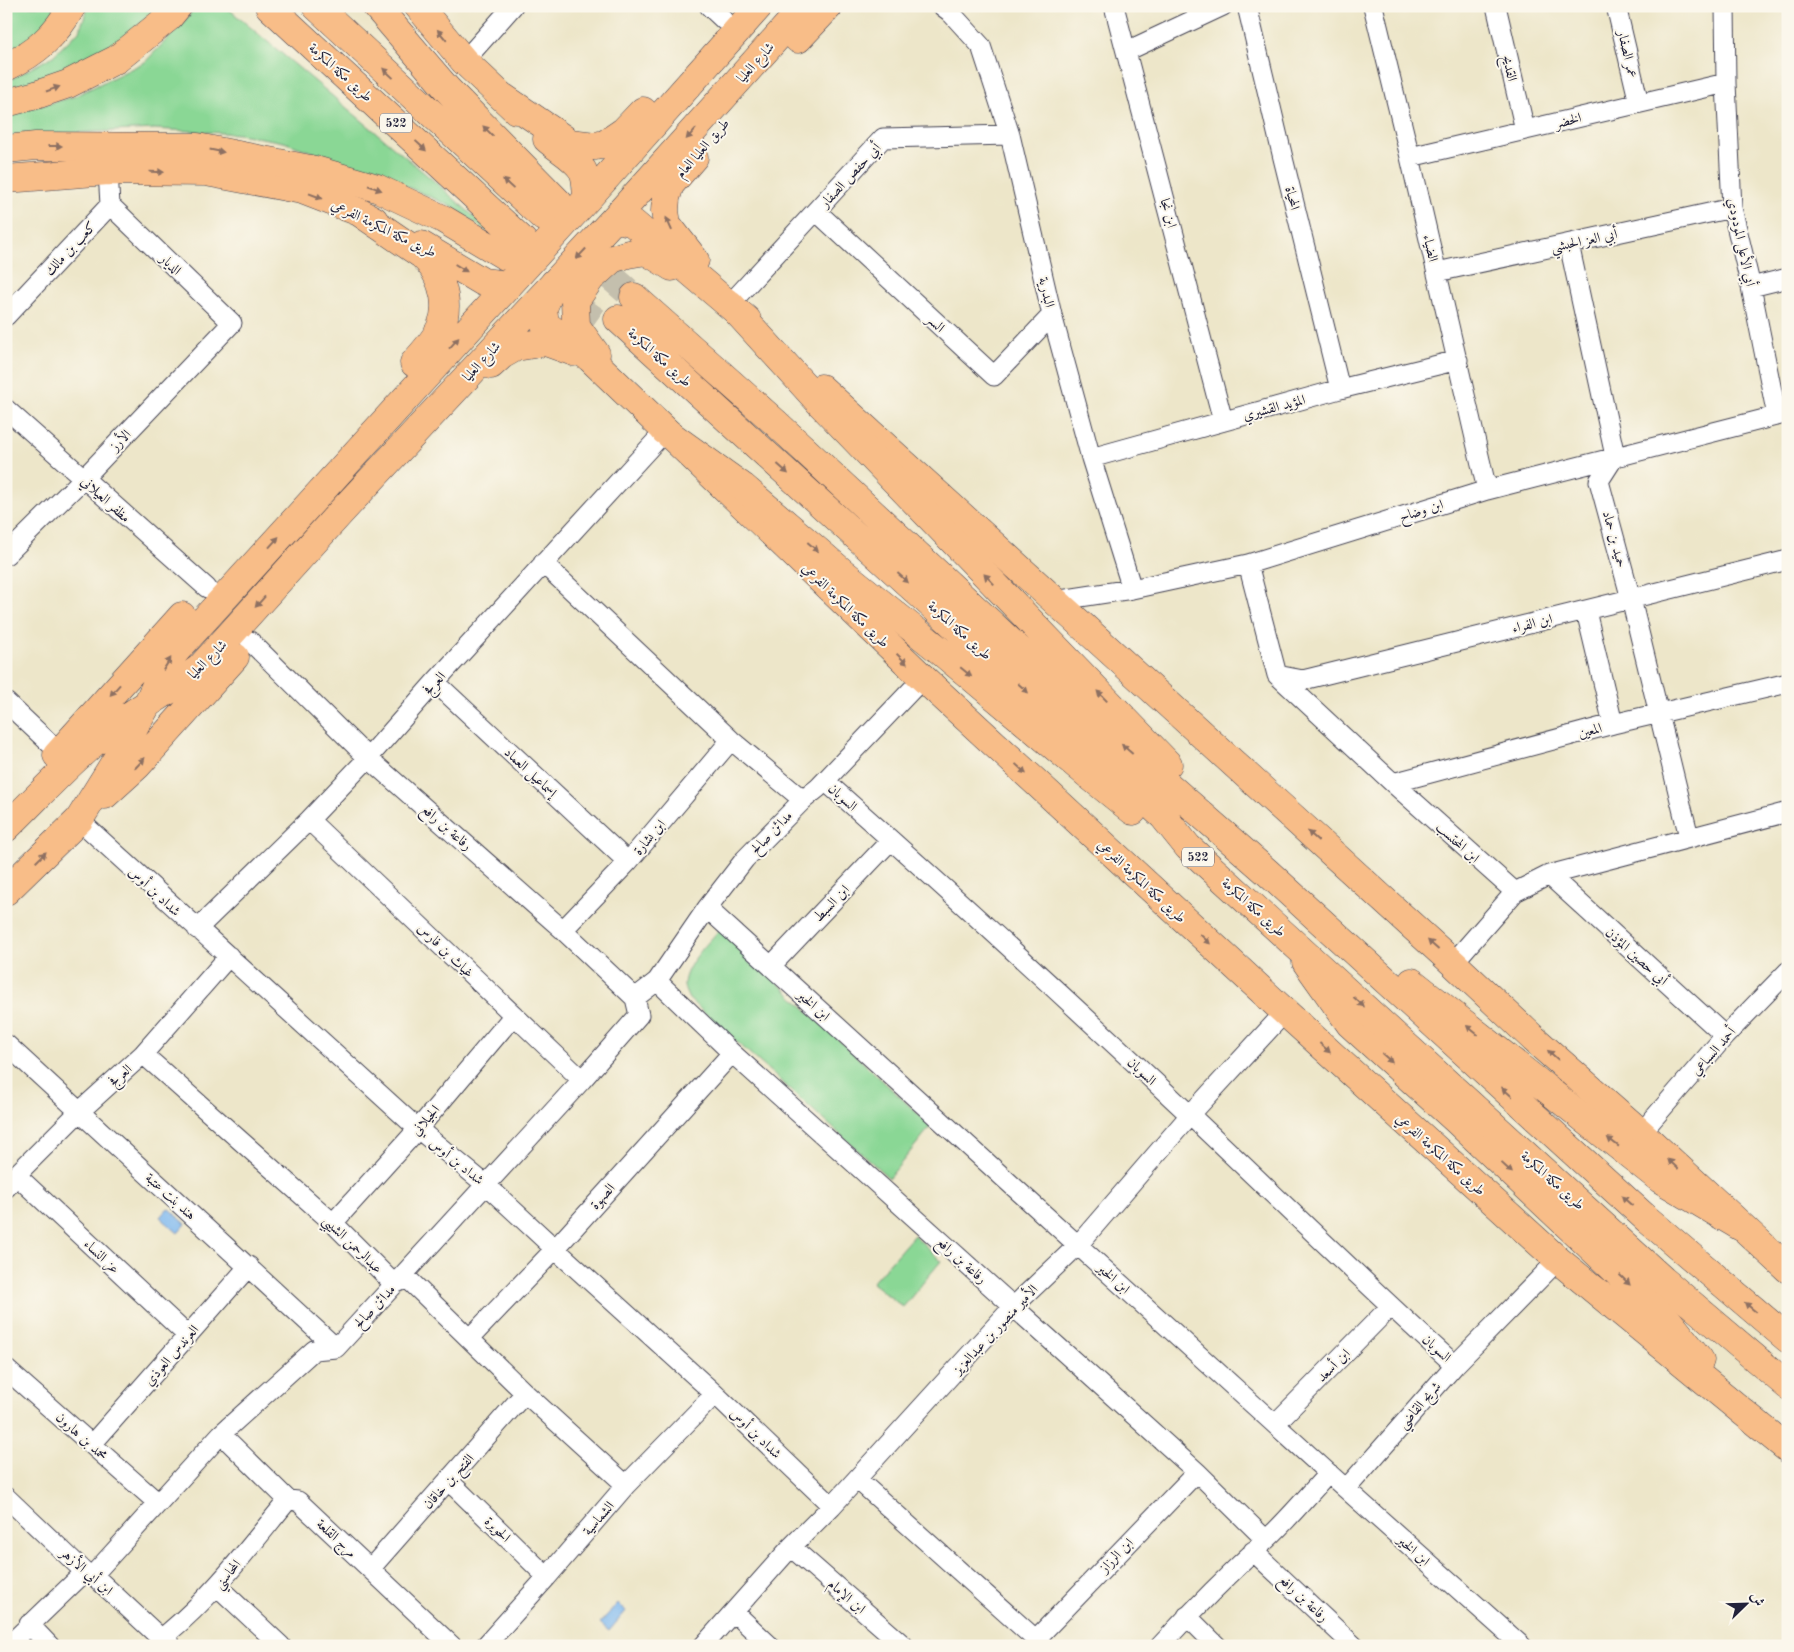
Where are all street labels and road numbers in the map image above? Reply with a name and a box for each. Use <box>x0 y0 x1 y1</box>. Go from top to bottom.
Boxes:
street label: عمر الصفار <box>1613 27 1639 80</box>
street label: طريق مكة المكرمة <box>305 40 375 106</box>
street label: شارع العليا <box>734 40 780 88</box>
street label: القديح <box>1494 54 1519 84</box>
street label: الخضر <box>1552 111 1583 133</box>
road number: 522 <box>380 114 412 132</box>
street label: طريق العليا العام <box>673 116 736 184</box>
street label: أبي حفص الصفار <box>813 138 887 215</box>
street label: المحياة <box>1281 185 1302 212</box>
street label: أبي الأعلى المودودي <box>1721 196 1761 289</box>
street label: طريق مكة المكرمة الفرعي <box>327 197 439 264</box>
street label: ابن نجا <box>1157 197 1179 229</box>
street label: كعب بن مالك <box>43 219 100 280</box>
street label: أبي العز الحبشي <box>1549 223 1621 261</box>
street label: الضياء <box>1419 233 1440 263</box>
street label: الديار <box>155 250 184 279</box>
street label: البدرية <box>1035 276 1056 309</box>
street label: السر <box>921 311 947 337</box>
street label: طريق مكة المكرمة <box>624 325 694 391</box>
street label: شارع العليا <box>460 339 506 387</box>
street label: المؤيد القشيري <box>1241 393 1308 427</box>
street label: الأرز <box>103 425 135 456</box>
street label: مظفر العيلاني <box>75 474 133 528</box>
street label: ابن وضاح <box>1398 498 1446 529</box>
street label: حميد بن حماد <box>1599 509 1628 569</box>
street label: طريق مكة المكرمة الفرعي <box>796 560 892 653</box>
street label: طريق مكة المكرمة <box>924 598 994 664</box>
street label: ابن الفراء <box>1510 612 1554 637</box>
street label: شارع العليا <box>186 638 233 685</box>
street label: العرفج <box>420 669 452 701</box>
street label: المعين <box>1577 721 1604 742</box>
street label: إسماعيل العماد <box>499 745 560 803</box>
street label: السوبان <box>825 781 859 815</box>
street label: رفاعة بن رافع <box>415 802 474 858</box>
street label: مدائن صالح <box>748 809 799 860</box>
street label: ابن بشارة <box>631 817 669 859</box>
street label: ابن المحتسب <box>1432 820 1482 867</box>
street label: طريق مكة المكرمة الفرعي <box>1092 837 1189 929</box>
road number: 522 <box>1182 848 1214 866</box>
street label: شداد بن أوس <box>125 862 186 920</box>
street label: طريق مكة المكرمة <box>1218 875 1288 941</box>
street label: ابن السبط <box>811 883 853 925</box>
street label: غياث بن فارس <box>414 921 476 981</box>
street label: أبي حصين المؤذن <box>1600 922 1673 992</box>
street label: ابن الخير <box>792 986 832 1024</box>
street label: أحمد السباعي <box>1686 1022 1742 1081</box>
street label: السوبان <box>1124 1055 1158 1089</box>
street label: العرفج <box>106 1061 138 1093</box>
street label: الجيلاني <box>409 1103 446 1141</box>
street label: طريق مكة المكرمة الفرعي <box>1390 1110 1488 1201</box>
street label: شداد بن أوس <box>426 1133 489 1188</box>
street label: طريق مكة المكرمة <box>1517 1148 1587 1214</box>
street label: هند بنت عتبة <box>142 1171 198 1223</box>
street label: الصهوة <box>588 1181 619 1213</box>
street label: عبدالرحمن الشيبي <box>316 1212 385 1280</box>
street label: رفاعة بن رافع <box>930 1235 989 1291</box>
street label: عز النساء <box>80 1237 122 1278</box>
street label: ابن الخير <box>1092 1259 1132 1297</box>
street label: الأمير منصور بن عبدالعزيز <box>947 1280 1041 1379</box>
street label: مدائن صالح <box>351 1282 402 1334</box>
street label: العرندس العوذي <box>142 1323 205 1391</box>
street label: السوبان <box>1419 1332 1453 1366</box>
street label: ابن أسعد <box>1312 1344 1353 1385</box>
street label: شريح القاضي <box>1396 1379 1448 1436</box>
street label: شداد بن أوس <box>726 1403 786 1462</box>
street label: محمد بن هارون <box>52 1410 110 1464</box>
street label: الفتح بن خاقان <box>421 1452 481 1515</box>
street label: الشماسية <box>580 1499 618 1539</box>
street label: الحويرة <box>481 1514 513 1546</box>
street label: مرج القلعة <box>310 1517 359 1564</box>
street label: ابن الخير <box>1392 1531 1432 1569</box>
street label: ابن الرزاز <box>1095 1535 1137 1578</box>
street label: ابن أبي الأزهر <box>54 1541 118 1601</box>
street label: المحاسني <box>212 1557 248 1595</box>
street label: رفاعة بن رافع <box>1272 1573 1331 1629</box>
street label: ابن الإمام <box>822 1577 868 1620</box>

